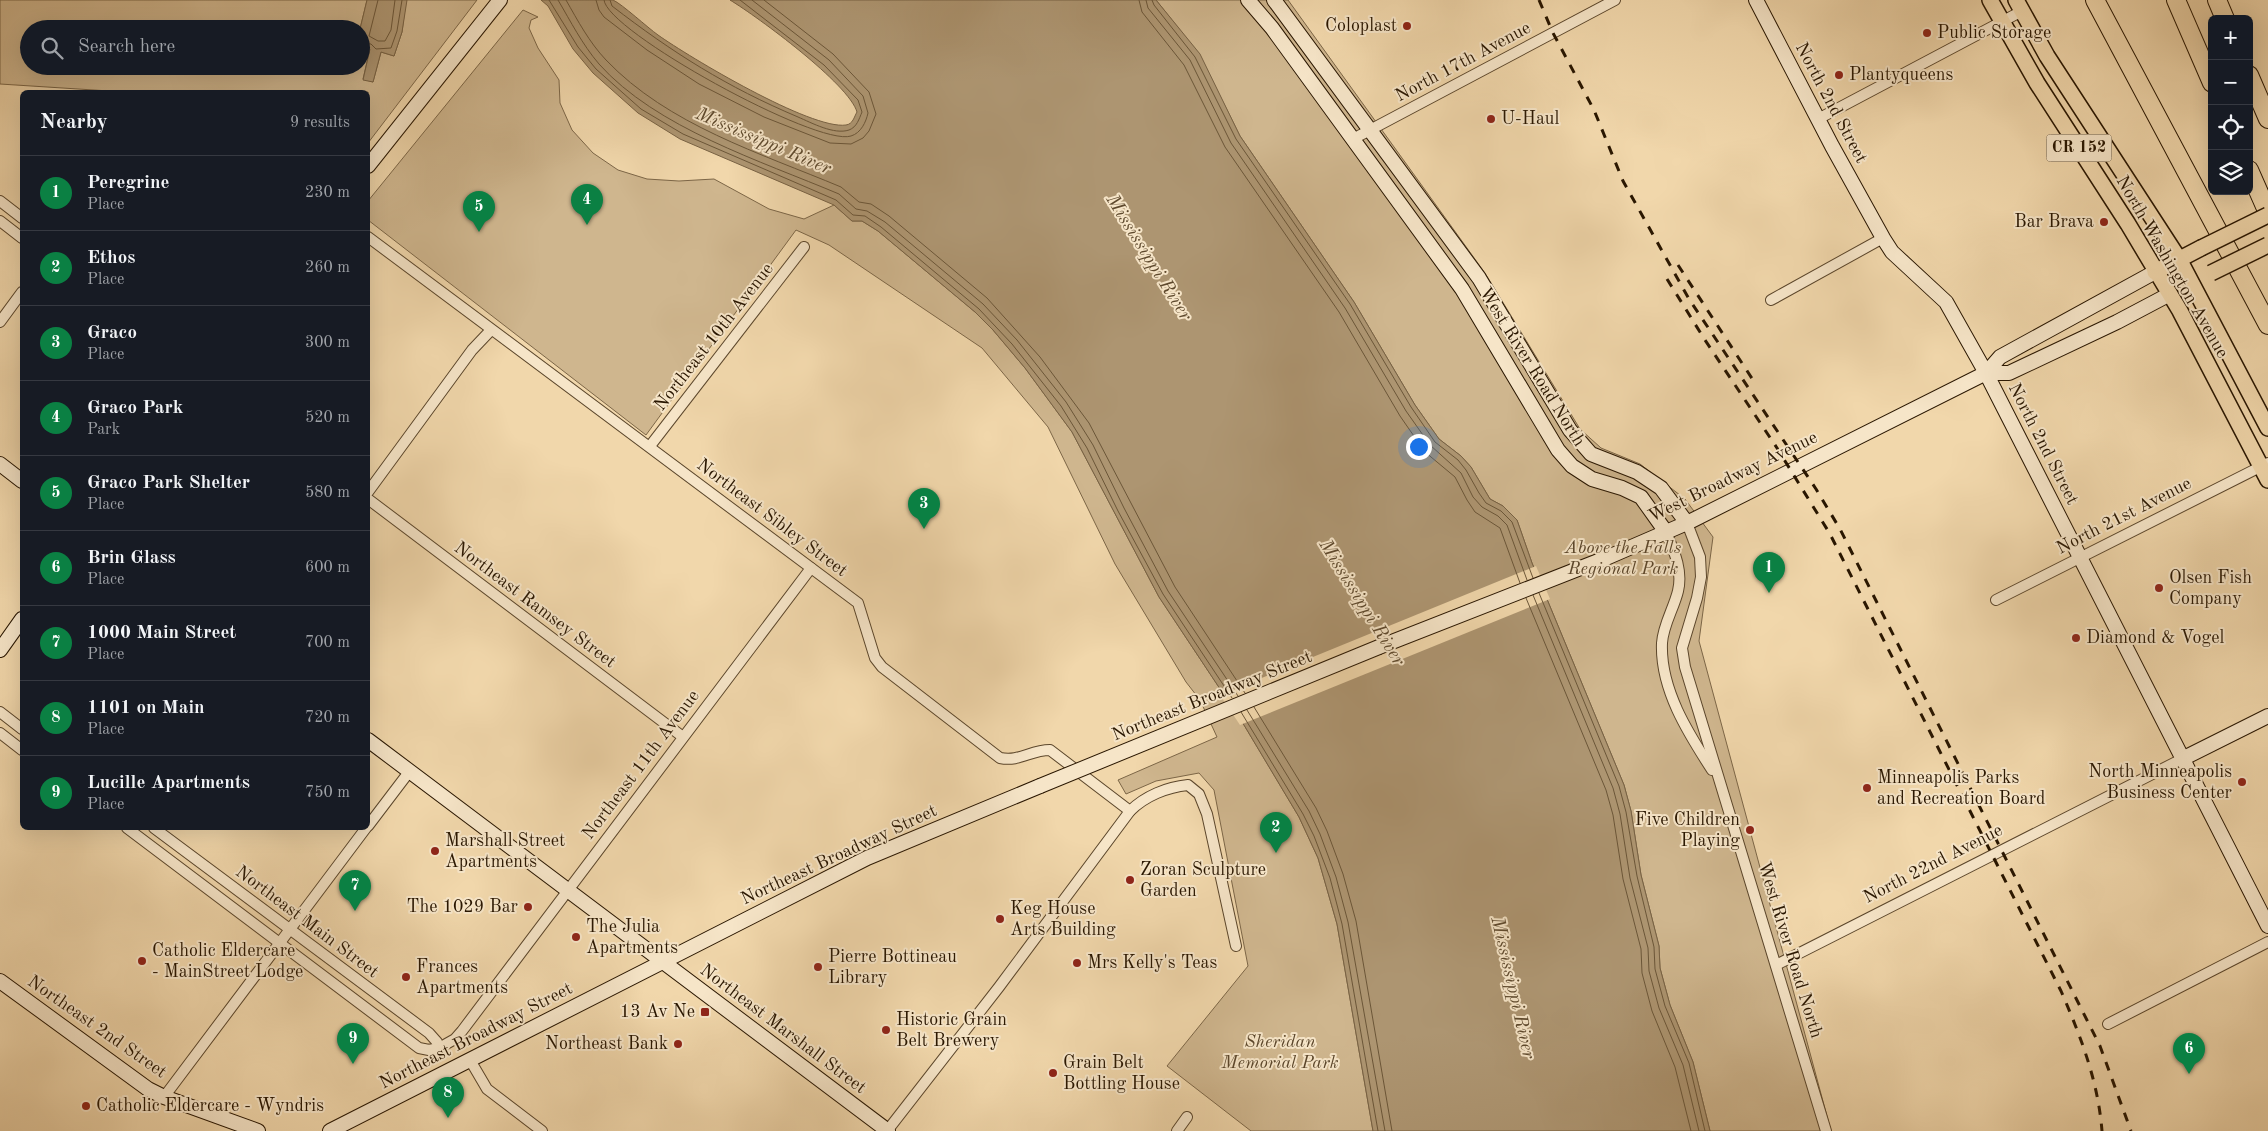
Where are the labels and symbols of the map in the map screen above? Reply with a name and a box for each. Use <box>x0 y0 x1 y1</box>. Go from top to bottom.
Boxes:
place label: Coloplast <box>1325 17 1397 35</box>
street label: North 17th Avenue <box>1392 19 1534 105</box>
marker: Coloplast <box>1401 20 1413 32</box>
place label: Public Storage <box>1937 24 2051 42</box>
marker: Public Storage <box>1921 27 1933 39</box>
street label: North 2nd Street <box>1792 40 1870 166</box>
place label: Plantyqueens <box>1849 66 1953 84</box>
marker: Plantyqueens <box>1833 69 1845 81</box>
water label: Mississippi River <box>692 105 834 179</box>
place label: U-Haul <box>1501 110 1559 128</box>
marker: U-Haul <box>1485 113 1497 125</box>
road number: CR 152 <box>2046 134 2112 162</box>
street label: North Washington Avenue <box>2112 173 2232 361</box>
pin: 4 <box>571 184 603 225</box>
pin: 5 <box>463 191 495 232</box>
water label: Mississippi River <box>1101 191 1195 325</box>
place label: Bar Brava <box>2014 213 2094 231</box>
marker: Bar Brava <box>2098 216 2110 228</box>
street label: Northeast 10th Avenue <box>651 260 777 414</box>
street label: West River Road North <box>1476 284 1588 450</box>
street label: North 2nd Street <box>2005 380 2081 508</box>
street label: West Broadway Avenue <box>1646 428 1820 526</box>
your location <box>1406 434 1432 460</box>
street label: Northeast Sibley Street <box>693 456 851 580</box>
street label: North 21st Avenue <box>2054 474 2194 558</box>
pin: 3 <box>908 488 940 529</box>
water label: Mississippi River <box>1314 536 1408 670</box>
street label: Northeast Ramsey Street <box>451 539 619 671</box>
park label: Above the Falls Regional Park <box>1564 539 1682 578</box>
pin: 1 <box>1753 552 1785 593</box>
place label: Olsen Fish Company <box>2169 569 2252 608</box>
marker: Olsen Fish Company <box>2153 582 2165 594</box>
place label: Diamond & Vogel <box>2086 629 2224 647</box>
marker: Diamond & Vogel <box>2070 632 2082 644</box>
street label: Northeast Broadway Street <box>1109 648 1315 744</box>
street label: Northeast 11th Avenue <box>579 687 703 843</box>
place label: North Minneapolis Business Center <box>2088 763 2233 802</box>
place label: Minneapolis Parks and Recreation Board <box>1877 769 2045 808</box>
marker: North Minneapolis Business Center <box>2236 776 2248 788</box>
marker: Minneapolis Parks and Recreation Board <box>1861 782 1873 794</box>
street label: Northeast Broadway Street <box>738 802 940 908</box>
place label: Five Children Playing <box>1635 811 1740 850</box>
pin: 2 <box>1260 812 1292 853</box>
street label: North 22nd Avenue <box>1861 821 2005 907</box>
marker: Five Children Playing <box>1744 824 1756 836</box>
place label: Marshall Street Apartments <box>445 832 565 871</box>
marker: Marshall Street Apartments <box>429 845 441 857</box>
street label: West River Road North <box>1755 860 1825 1041</box>
place label: Zoran Sculpture Garden <box>1140 861 1266 900</box>
street label: Northeast Main Street <box>232 862 382 982</box>
pin: 7 <box>339 870 371 911</box>
marker: Zoran Sculpture Garden <box>1124 874 1136 886</box>
place label: The 1029 Bar <box>407 898 519 916</box>
place label: Keg House Arts Building <box>1010 900 1116 939</box>
marker: The 1029 Bar <box>522 901 534 913</box>
marker: Keg House Arts Building <box>994 913 1006 925</box>
water label: Mississippi River <box>1486 914 1538 1062</box>
place label: The Julia Apartments <box>586 918 678 957</box>
marker: The Julia Apartments <box>570 931 582 943</box>
place label: Catholic Eldercare - MainStreet Lodge <box>152 942 303 981</box>
place label: Pierre Bottineau Library <box>828 948 957 987</box>
place label: Mrs Kelly's Teas <box>1087 954 1217 972</box>
marker: Catholic Eldercare - MainStreet Lodge <box>136 955 148 967</box>
marker: Mrs Kelly's Teas <box>1071 957 1083 969</box>
place label: Frances Apartments <box>416 958 508 997</box>
street label: Northeast Marshall Street <box>697 961 869 1097</box>
marker: Pierre Bottineau Library <box>812 961 824 973</box>
marker: Frances Apartments <box>400 971 412 983</box>
street label: Northeast 2nd Street <box>24 972 170 1082</box>
street label: Northeast Broadway Street <box>377 979 575 1093</box>
place label: 13 Av Ne <box>620 1003 695 1021</box>
marker: 13 Av Ne <box>699 1006 711 1018</box>
place label: Historic Grain Belt Brewery <box>896 1011 1007 1050</box>
pin: 9 <box>337 1023 369 1064</box>
marker: Historic Grain Belt Brewery <box>880 1024 892 1036</box>
park label: Sheridan Memorial Park <box>1220 1033 1339 1072</box>
pin: 6 <box>2173 1033 2205 1074</box>
place label: Northeast Bank <box>545 1035 668 1053</box>
marker: Northeast Bank <box>672 1038 684 1050</box>
place label: Grain Belt Bottling House <box>1063 1054 1180 1093</box>
marker: Grain Belt Bottling House <box>1047 1067 1059 1079</box>
pin: 8 <box>432 1077 464 1118</box>
place label: Catholic Eldercare - Wyndris <box>96 1097 324 1115</box>
marker: Catholic Eldercare - Wyndris <box>80 1100 92 1112</box>

